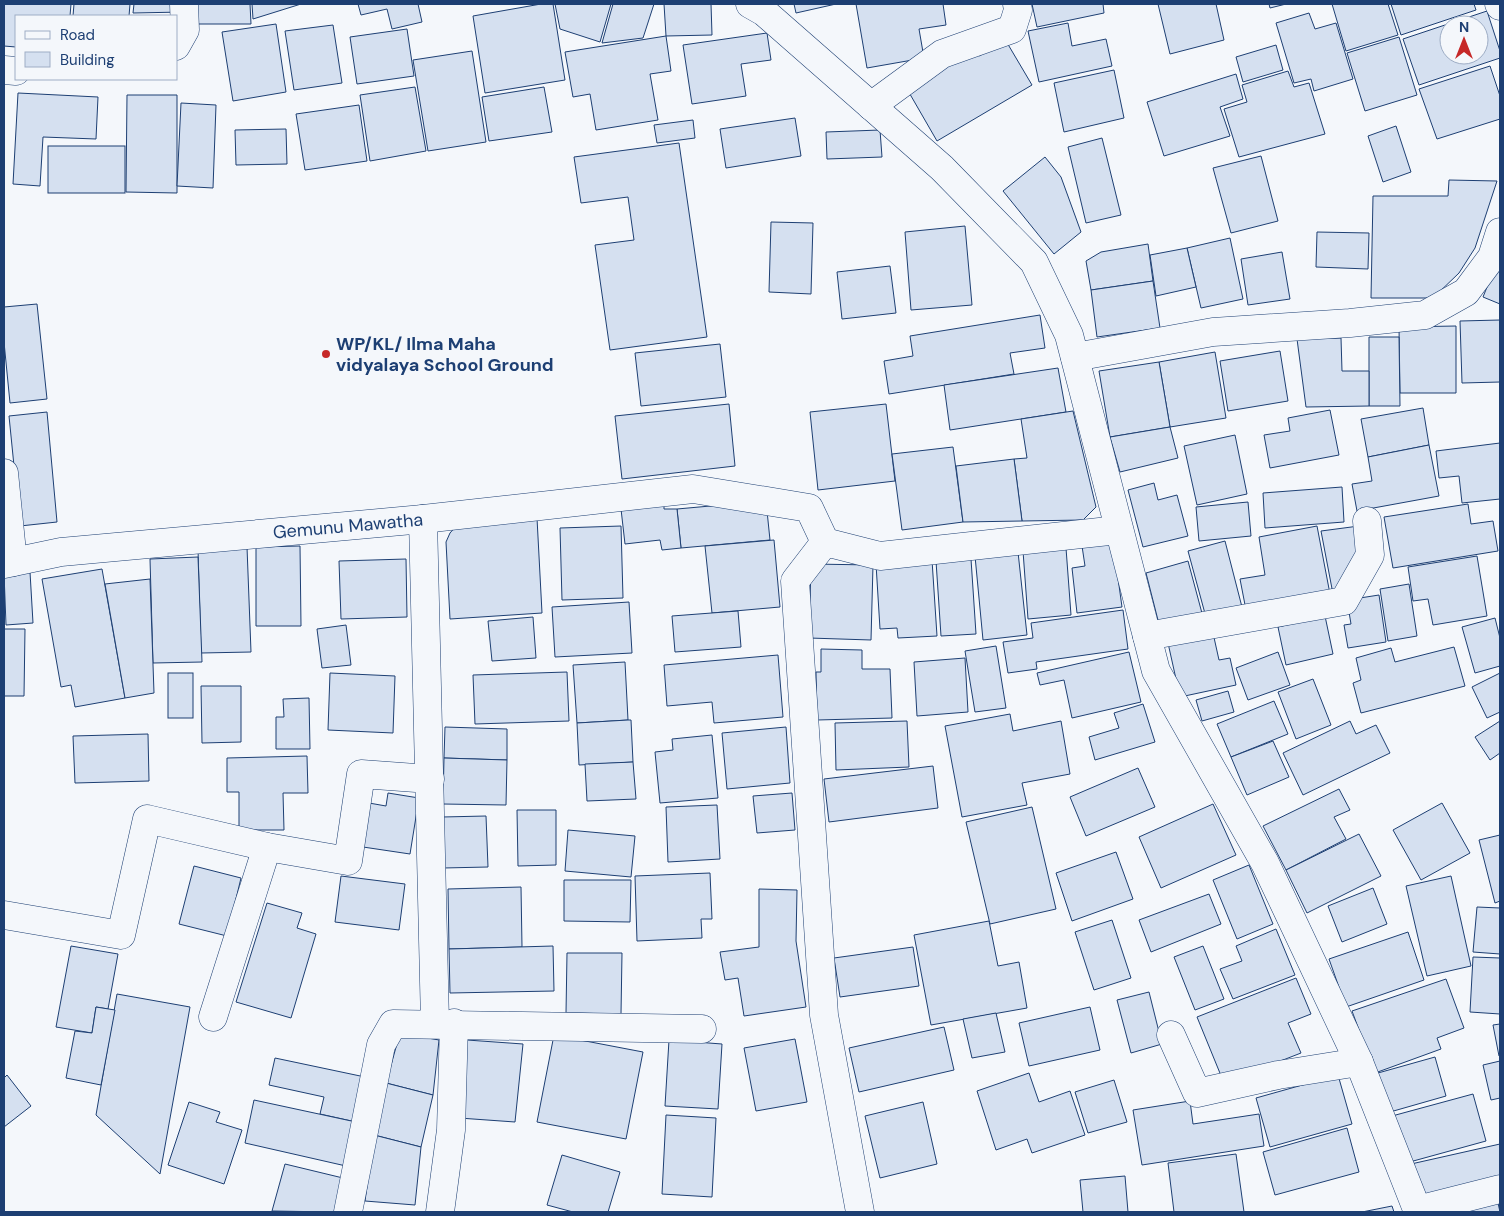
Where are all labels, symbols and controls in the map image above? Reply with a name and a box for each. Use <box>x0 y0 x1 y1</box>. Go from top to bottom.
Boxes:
legend <box>15 15 178 80</box>
north arrow <box>1439 15 1489 65</box>
text: N <box>1459 18 1469 36</box>
text: Road <box>60 25 95 45</box>
text: Building <box>60 50 115 70</box>
place label: WP/KL/ Ilma Maha vidyalaya School Ground <box>336 332 554 377</box>
marker: WP/KL/ Ilma Maha vidyalaya School Ground <box>320 348 332 360</box>
street label: Gemunu Mawatha <box>272 507 424 545</box>

